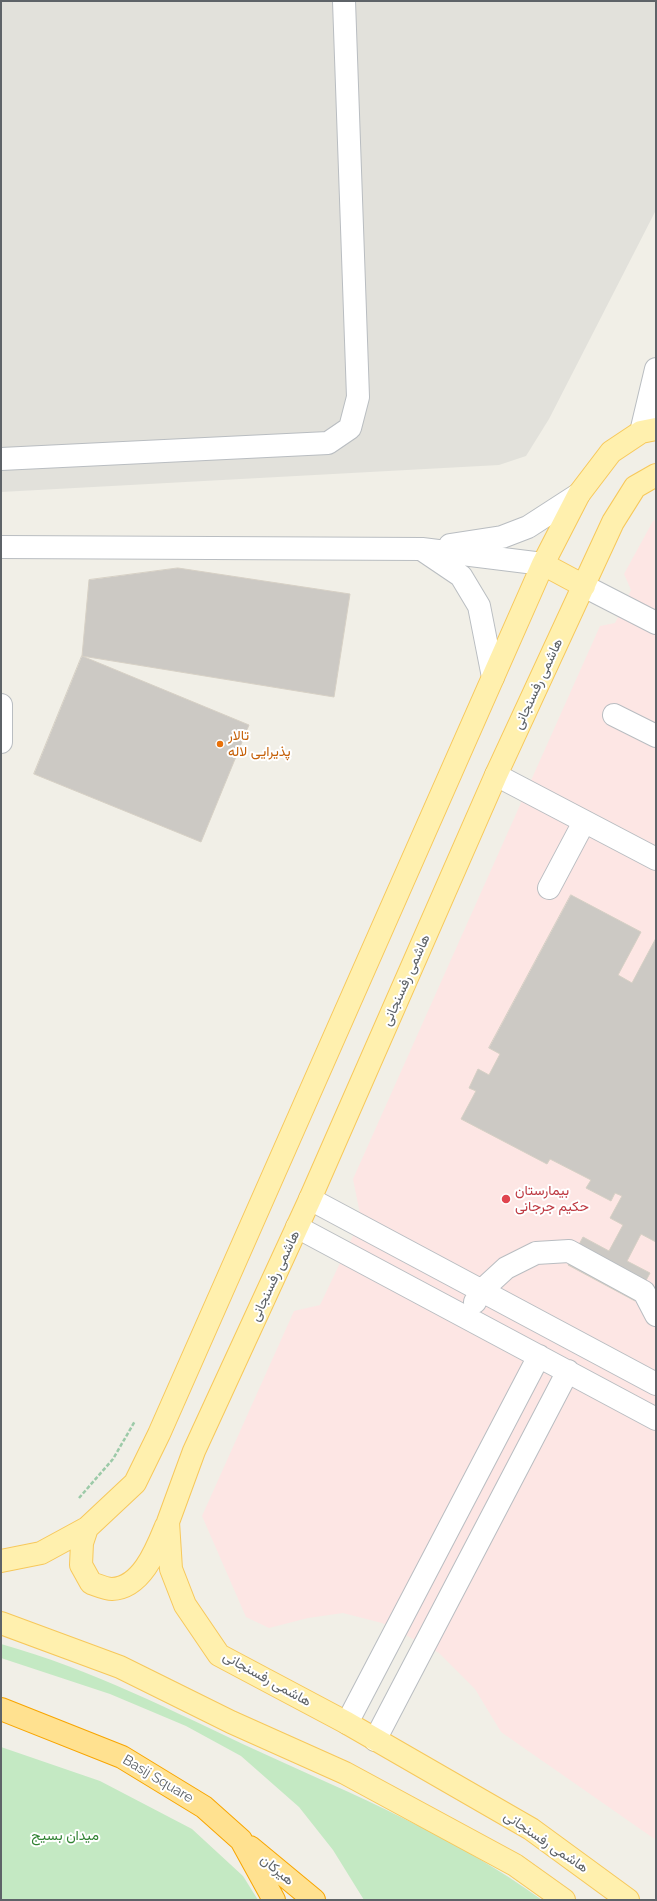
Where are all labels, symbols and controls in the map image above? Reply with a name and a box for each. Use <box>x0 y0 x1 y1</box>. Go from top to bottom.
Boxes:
street label: هاشمی رفسنجانی <box>510 636 566 732</box>
place label: تالار پذیرایی لاله <box>228 728 291 760</box>
marker: تالار پذیرایی لاله <box>215 739 225 749</box>
street label: هاشمی رفسنجانی <box>378 932 434 1028</box>
place label: بیمارستان حکیم جرجانی <box>515 1183 589 1216</box>
marker: بیمارستان حکیم جرجانی <box>500 1193 512 1205</box>
street label: هاشمی رفسنجانی <box>247 1228 303 1324</box>
street label: هاشمی رفسنجانی <box>220 1648 314 1710</box>
street label: Basij Square <box>120 1751 196 1807</box>
street label: هاشمی رفسنجانی <box>501 1808 591 1876</box>
park label: میدان بسیج <box>31 1828 99 1844</box>
street label: هیرکان <box>257 1851 297 1889</box>

